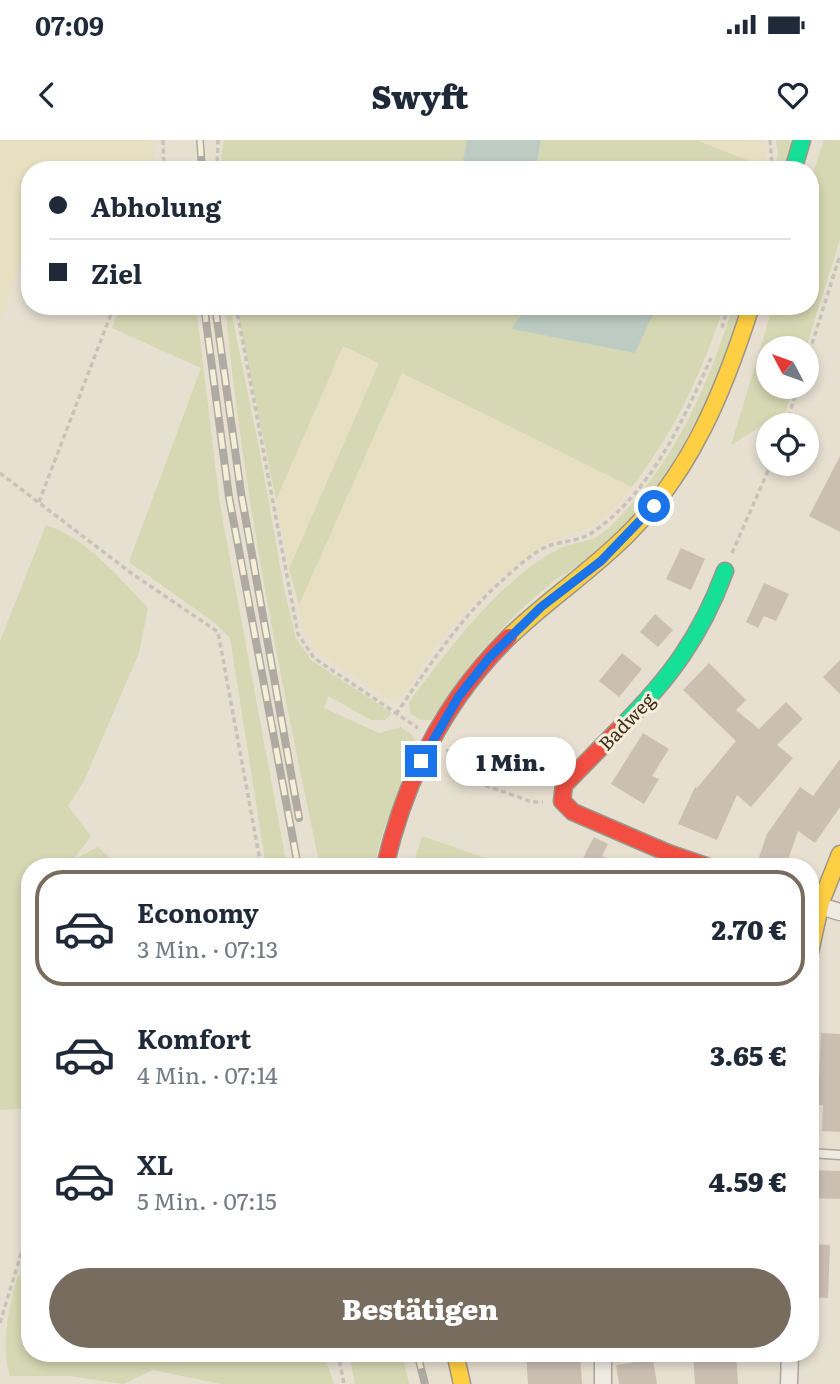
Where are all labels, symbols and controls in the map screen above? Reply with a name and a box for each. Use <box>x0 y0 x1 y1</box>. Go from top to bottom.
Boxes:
text: 07:09 <box>35 5 104 44</box>
text: Swyft <box>371 71 469 119</box>
icon: back <box>28 76 66 114</box>
icon: heart <box>774 76 812 114</box>
text: Abholung <box>91 186 221 225</box>
text: Ziel <box>91 253 142 292</box>
north arrow <box>756 336 819 399</box>
map controls <box>756 336 819 476</box>
button: locate <box>756 413 819 476</box>
route start <box>638 490 670 522</box>
street label: Badweg <box>591 686 661 756</box>
callout: 1 Min. <box>446 736 575 786</box>
text: 1 Min. <box>476 744 546 778</box>
route end <box>405 745 437 777</box>
text: Economy <box>137 892 259 931</box>
icon: car <box>53 897 116 960</box>
text: 2.70 € <box>711 909 787 948</box>
text: 3 Min. · 07:13 <box>137 931 278 965</box>
text: Komfort <box>137 1018 251 1057</box>
icon: car <box>53 1023 116 1086</box>
text: 3.65 € <box>710 1035 787 1074</box>
text: 4 Min. · 07:14 <box>137 1057 278 1091</box>
text: XL <box>137 1144 174 1183</box>
icon: car <box>53 1149 116 1212</box>
text: 4.59 € <box>709 1161 787 1200</box>
text: 5 Min. · 07:15 <box>137 1183 277 1217</box>
button: Bestätigen <box>49 1268 791 1348</box>

